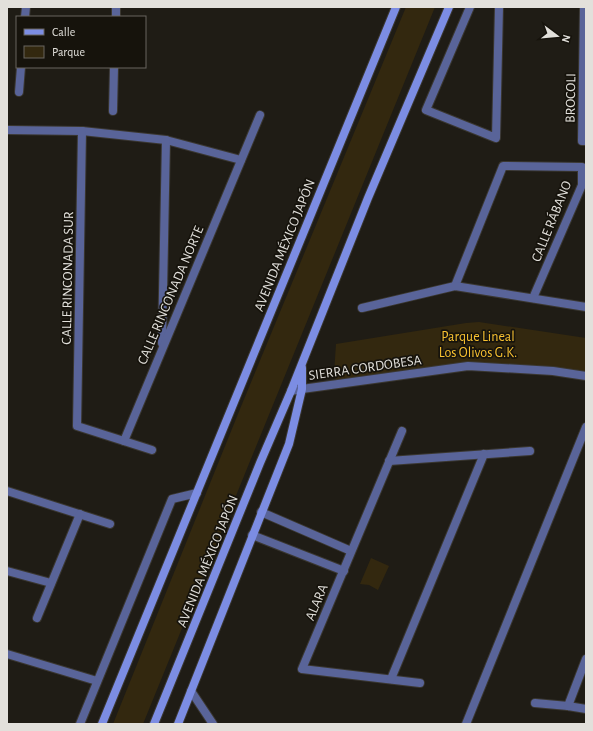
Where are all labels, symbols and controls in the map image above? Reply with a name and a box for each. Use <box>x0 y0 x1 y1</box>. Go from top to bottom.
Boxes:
legend <box>16 16 146 68</box>
north arrow <box>537 16 577 56</box>
text: Calle <box>52 26 75 38</box>
text: N <box>560 33 572 44</box>
text: Parque <box>52 46 85 58</box>
street label: BROCOLI <box>564 73 578 123</box>
street label: AVENIDA MÉXICO JAPÓN <box>249 176 318 313</box>
street label: CALLE RÁBANO <box>527 178 575 264</box>
street label: CALLE RINCONADA SUR <box>60 211 76 345</box>
street label: CALLE RINCONADA NORTE <box>135 224 207 367</box>
park label: Parque Lineal Los Olivos G.K. <box>439 330 517 360</box>
street label: SIERRA CORDOBESA <box>308 353 423 383</box>
street label: AVENIDA MÉXICO JAPÓN <box>172 492 241 629</box>
street label: ALARA <box>303 582 331 623</box>

